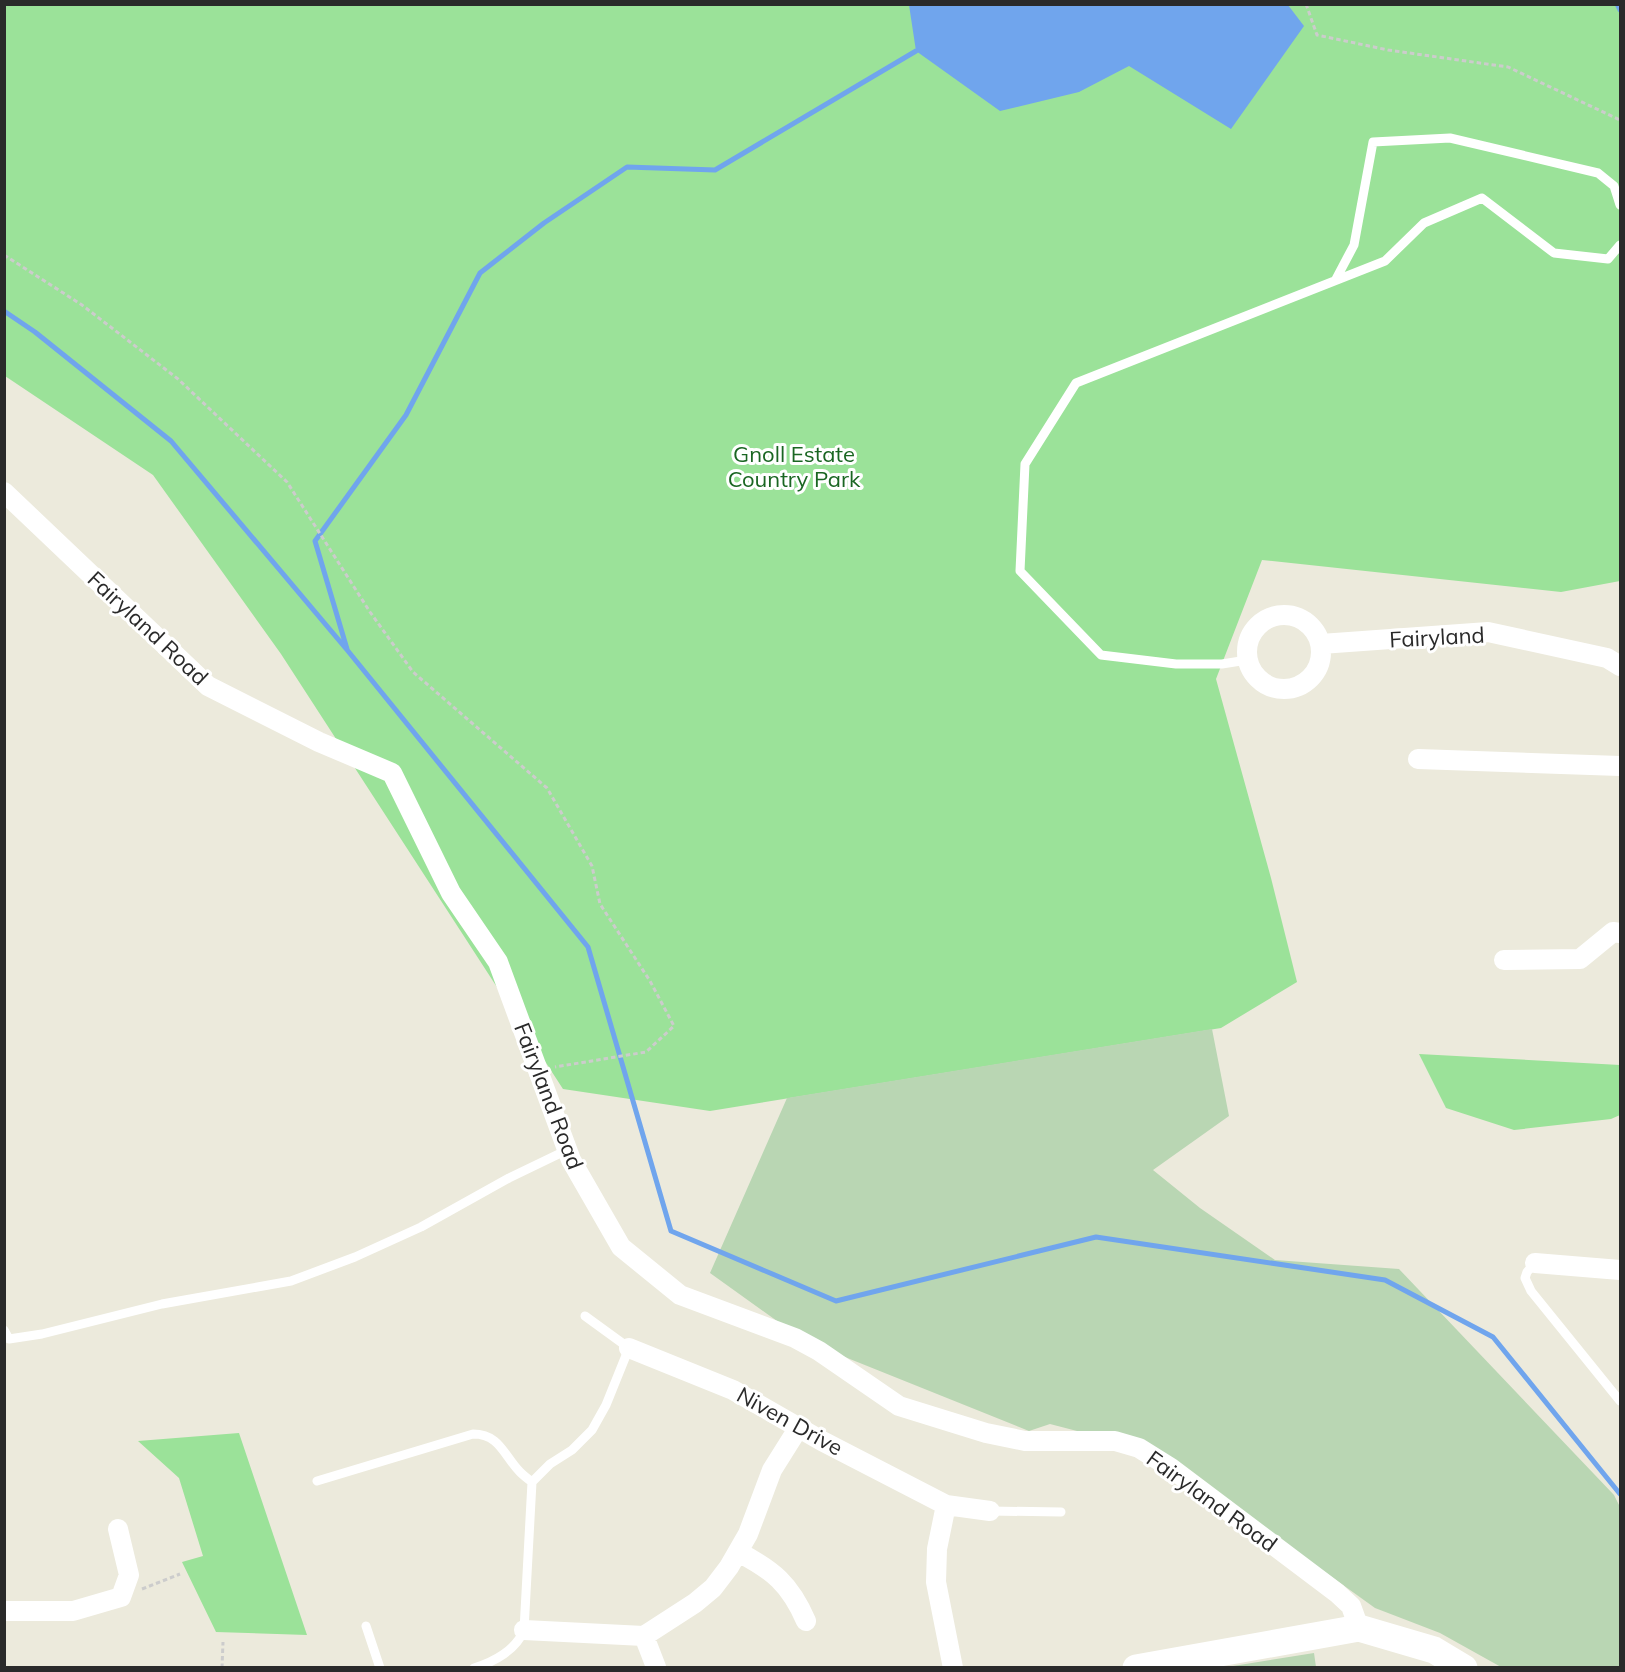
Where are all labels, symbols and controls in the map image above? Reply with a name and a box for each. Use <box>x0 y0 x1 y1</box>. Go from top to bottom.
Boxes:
park label: Gnoll Estate Country Park <box>728 440 861 493</box>
street label: Fairyland Road <box>82 565 214 691</box>
street label: Fairyland <box>1389 621 1485 653</box>
street label: Fairyland Road <box>508 1019 590 1173</box>
street label: Niven Drive <box>732 1380 848 1462</box>
street label: Fairyland Road <box>1141 1444 1283 1558</box>

